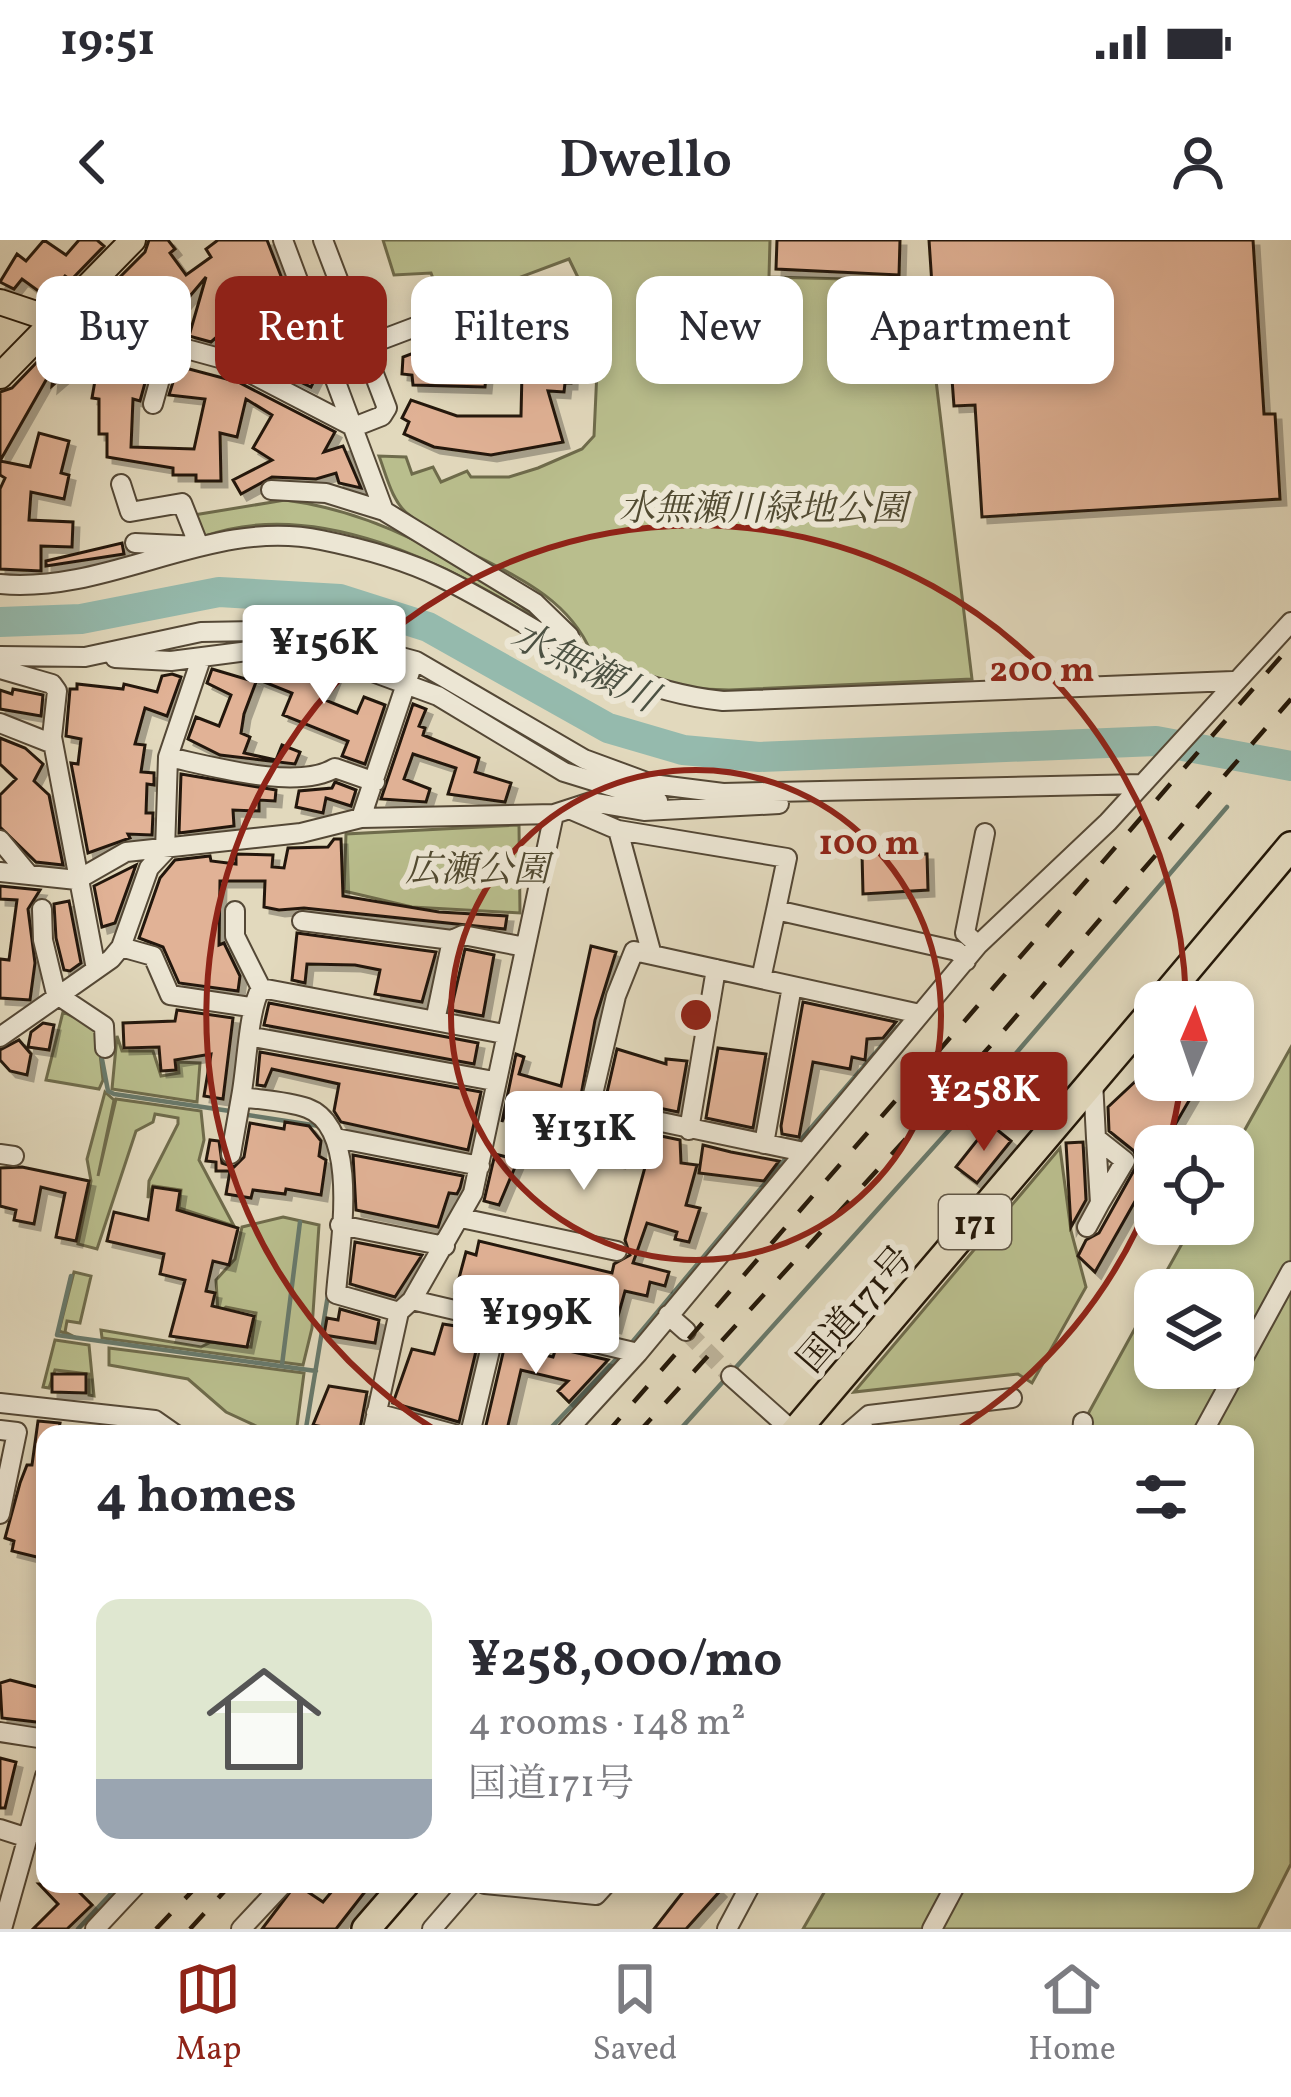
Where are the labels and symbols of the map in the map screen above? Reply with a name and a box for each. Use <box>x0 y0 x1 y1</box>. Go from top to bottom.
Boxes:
park label: 水無瀬川緑地公園 <box>619 486 912 536</box>
pin: ¥156K <box>240 605 408 707</box>
water label: 水無瀬川 <box>501 610 669 729</box>
text: 200 m <box>989 647 1095 697</box>
text: 100 m <box>818 820 920 870</box>
park label: 広瀬公園 <box>405 847 554 897</box>
north arrow <box>1134 981 1254 1101</box>
centre of rings <box>675 994 717 1036</box>
pin: ¥258K <box>900 1052 1068 1154</box>
pin: ¥131K <box>500 1091 668 1193</box>
road number: 171 <box>939 1195 1011 1249</box>
street label: 国道171号 <box>788 1236 926 1385</box>
pin: ¥199K <box>452 1275 620 1377</box>

